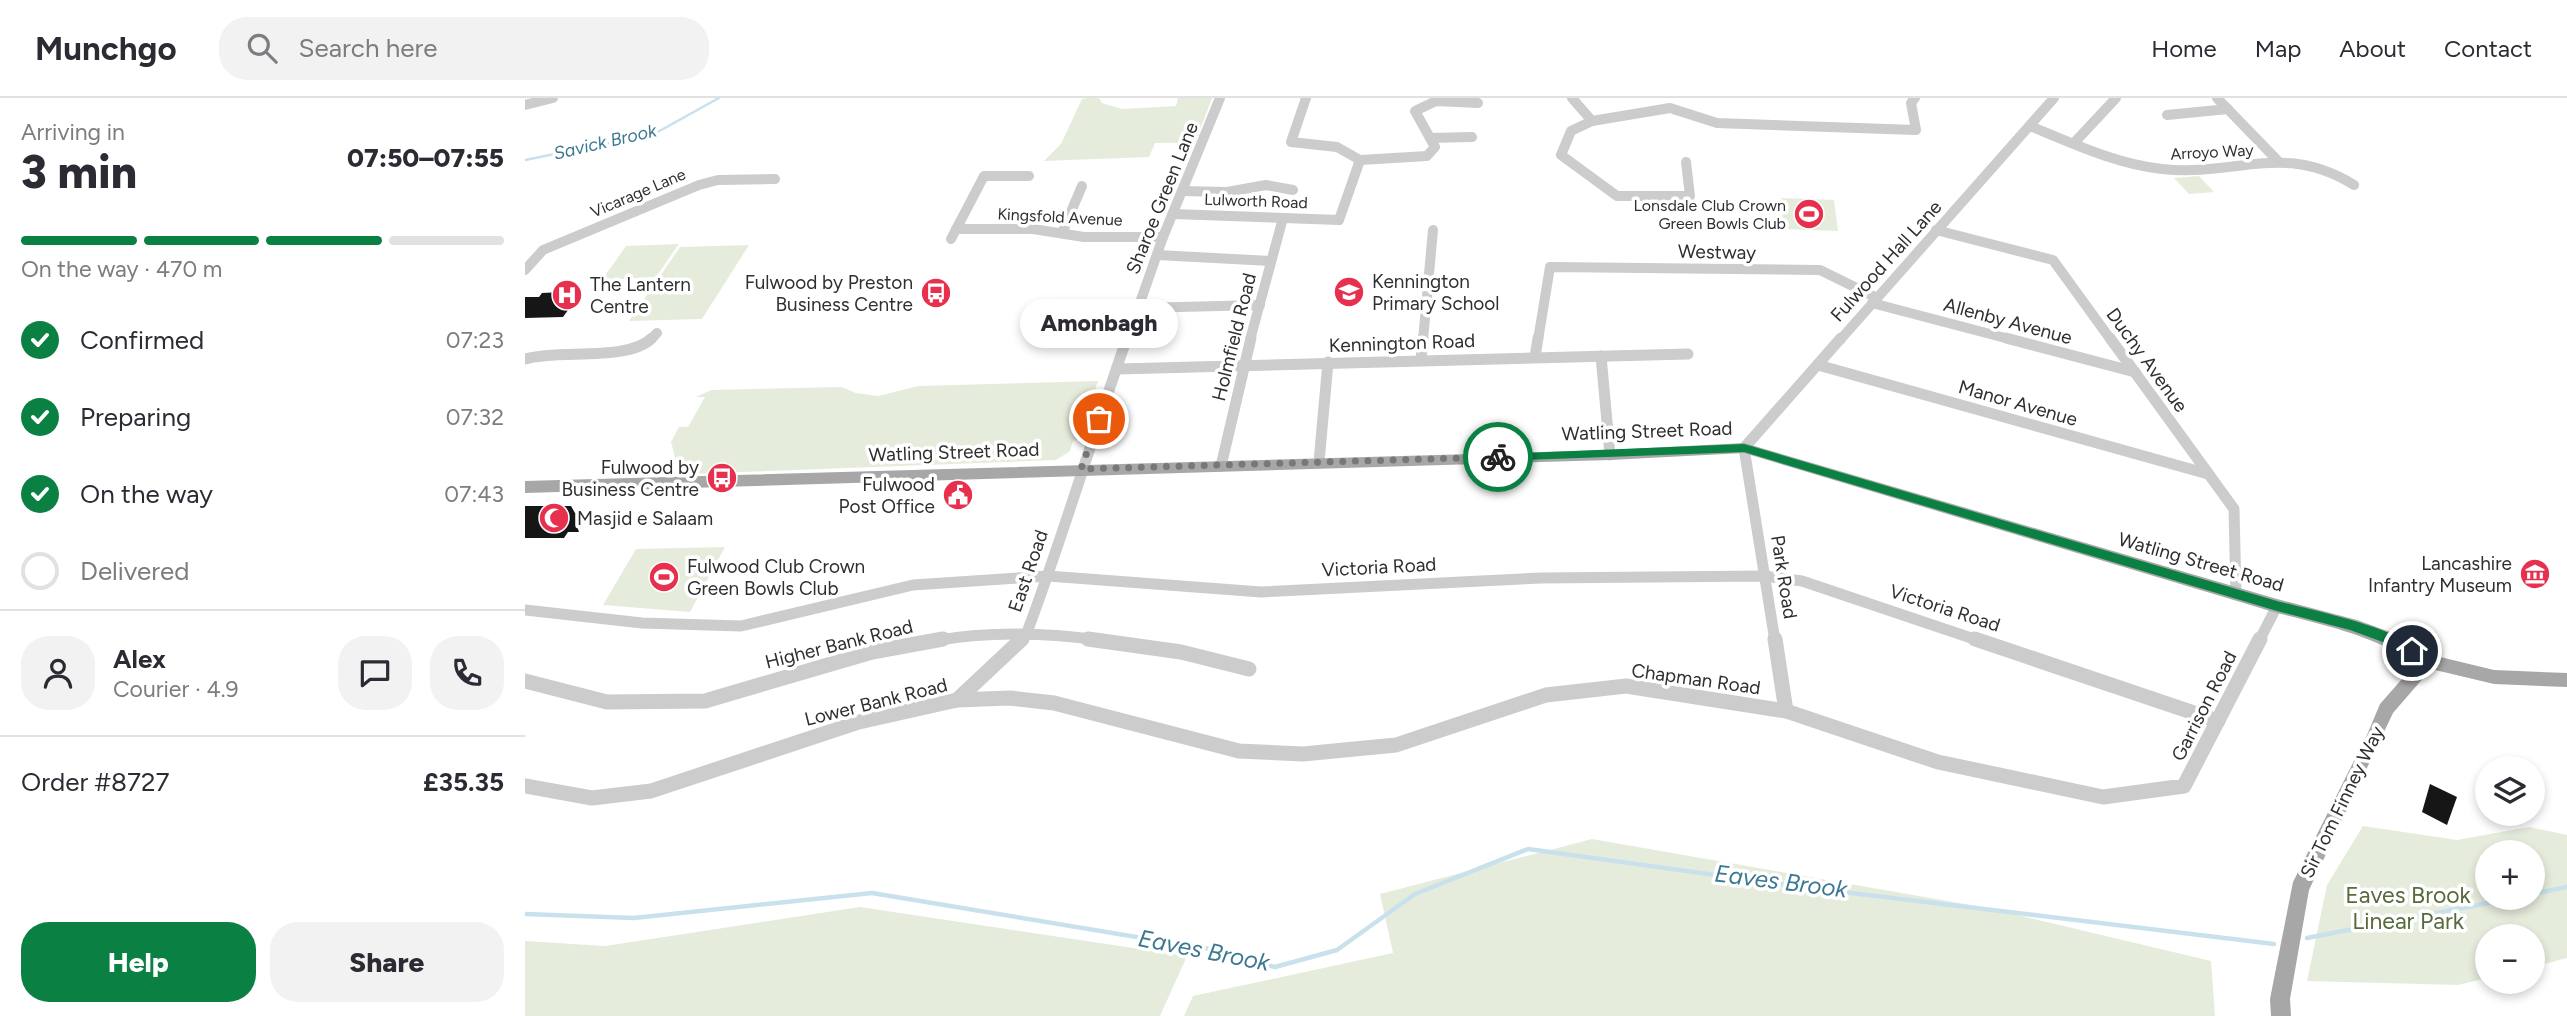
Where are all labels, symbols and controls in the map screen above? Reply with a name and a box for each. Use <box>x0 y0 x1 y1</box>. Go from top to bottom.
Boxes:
search box <box>219 17 709 80</box>
text: Munchgo <box>35 29 177 68</box>
icon: search <box>243 29 281 67</box>
text: Search here <box>299 32 438 64</box>
text: Home <box>2151 34 2217 63</box>
text: Map <box>2255 34 2301 63</box>
text: About <box>2339 34 2406 63</box>
text: Contact <box>2444 34 2532 63</box>
text: Arriving in <box>21 118 125 146</box>
water label: Savick Brook <box>551 119 660 165</box>
street label: Sharoe Green Lane <box>1121 119 1203 277</box>
street label: Arroyo Way <box>2170 140 2255 164</box>
text: 07:50–07:55 <box>347 142 504 174</box>
text: 3 min <box>21 144 137 200</box>
street label: Vicarage Lane <box>588 164 689 222</box>
street label: Lulworth Road <box>1204 190 1308 212</box>
place label: Lonsdale Club Crown Green Bowls Club <box>1633 196 1786 233</box>
street label: Fulwood Hall Lane <box>1826 196 1946 326</box>
sports icon: Lonsdale Club Crown Green Bowls Club <box>1792 197 1826 231</box>
street label: Kingsfold Avenue <box>997 204 1123 230</box>
street label: Westway <box>1678 240 1756 264</box>
text: On the way · 470 m <box>21 255 222 283</box>
place label: Kennington Primary School <box>1372 270 1500 315</box>
place label: Fulwood by Preston Business Centre <box>745 271 913 316</box>
street label: Holmfield Road <box>1207 271 1261 403</box>
place label: The Lantern Centre <box>590 273 691 318</box>
school or university icon: Kennington Primary School <box>1332 275 1366 309</box>
bus stop icon: Fulwood by Preston Business Centre <box>919 276 953 310</box>
hospital icon: The Lantern Centre <box>550 278 584 312</box>
street label: Allenby Avenue <box>1941 293 2075 349</box>
callout: Amonbagh <box>1020 300 1178 349</box>
street label: Duchy Avenue <box>2101 303 2193 417</box>
text: Amonbagh <box>1040 309 1158 337</box>
icon: check <box>21 321 59 359</box>
text: Confirmed <box>80 324 204 356</box>
text: 07:23 <box>446 326 504 354</box>
street label: Kennington Road <box>1328 329 1476 357</box>
street label: Manor Avenue <box>1956 375 2080 431</box>
pin <box>1069 389 1129 449</box>
icon: check <box>21 398 59 436</box>
icon: bag <box>1080 400 1118 438</box>
text: Preparing <box>80 401 191 433</box>
text: 07:32 <box>446 403 504 431</box>
street label: Watling Street Road <box>1561 417 1733 445</box>
courier <box>1463 422 1533 492</box>
street label: Watling Street Road <box>868 438 1040 466</box>
icon: bike <box>1479 438 1517 476</box>
place label: Fulwood by Business Centre <box>562 456 699 501</box>
bus stop icon: Fulwood by Business Centre <box>705 461 739 495</box>
place label: Fulwood Post Office <box>839 473 935 518</box>
icon: check <box>21 475 59 513</box>
text: On the way <box>80 478 213 510</box>
public building icon: Fulwood Post Office <box>941 478 975 512</box>
text: 07:43 <box>444 480 504 508</box>
mosque icon: Masjid e Salaam <box>537 501 571 535</box>
place label: Masjid e Salaam <box>577 507 713 530</box>
street label: East Road <box>1003 527 1053 615</box>
street label: Watling Street Road <box>2116 527 2286 597</box>
street label: Park Road <box>1766 533 1802 621</box>
place label: Lancashire Infantry Museum <box>2368 552 2512 597</box>
street label: Victoria Road <box>1321 553 1437 581</box>
text: Delivered <box>80 555 189 587</box>
place label: Fulwood Club Crown Green Bowls Club <box>687 555 865 600</box>
museum icon: Lancashire Infantry Museum <box>2518 557 2552 591</box>
sports icon: Fulwood Club Crown Green Bowls Club <box>647 560 681 594</box>
street label: Victoria Road <box>1887 579 2003 637</box>
street label: Higher Bank Road <box>763 615 915 673</box>
pin <box>2382 621 2442 681</box>
icon: home <box>2393 632 2431 670</box>
button: person <box>21 636 95 710</box>
button: chat <box>338 636 412 710</box>
button: phone <box>430 636 504 710</box>
text: Alex <box>113 643 166 675</box>
street label: Garrison Road <box>2166 647 2242 765</box>
street label: Chapman Road <box>1630 659 1762 699</box>
street label: Lower Bank Road <box>802 673 950 731</box>
text: Courier · 4.9 <box>113 675 239 703</box>
street label: Sir Tom Finney Way <box>2295 722 2389 882</box>
map controls <box>2475 756 2545 994</box>
button: layers <box>2475 756 2545 826</box>
text: Order #8727 <box>21 766 169 798</box>
text: £35.35 <box>423 766 504 798</box>
button: + <box>2475 840 2545 910</box>
water label: Eaves Brook <box>1713 858 1850 904</box>
park label: Eaves Brook Linear Park <box>2345 881 2472 935</box>
button: Help <box>21 922 256 1002</box>
button: Share <box>270 922 504 1002</box>
water label: Eaves Brook <box>1136 923 1273 977</box>
button: − <box>2475 924 2545 994</box>

